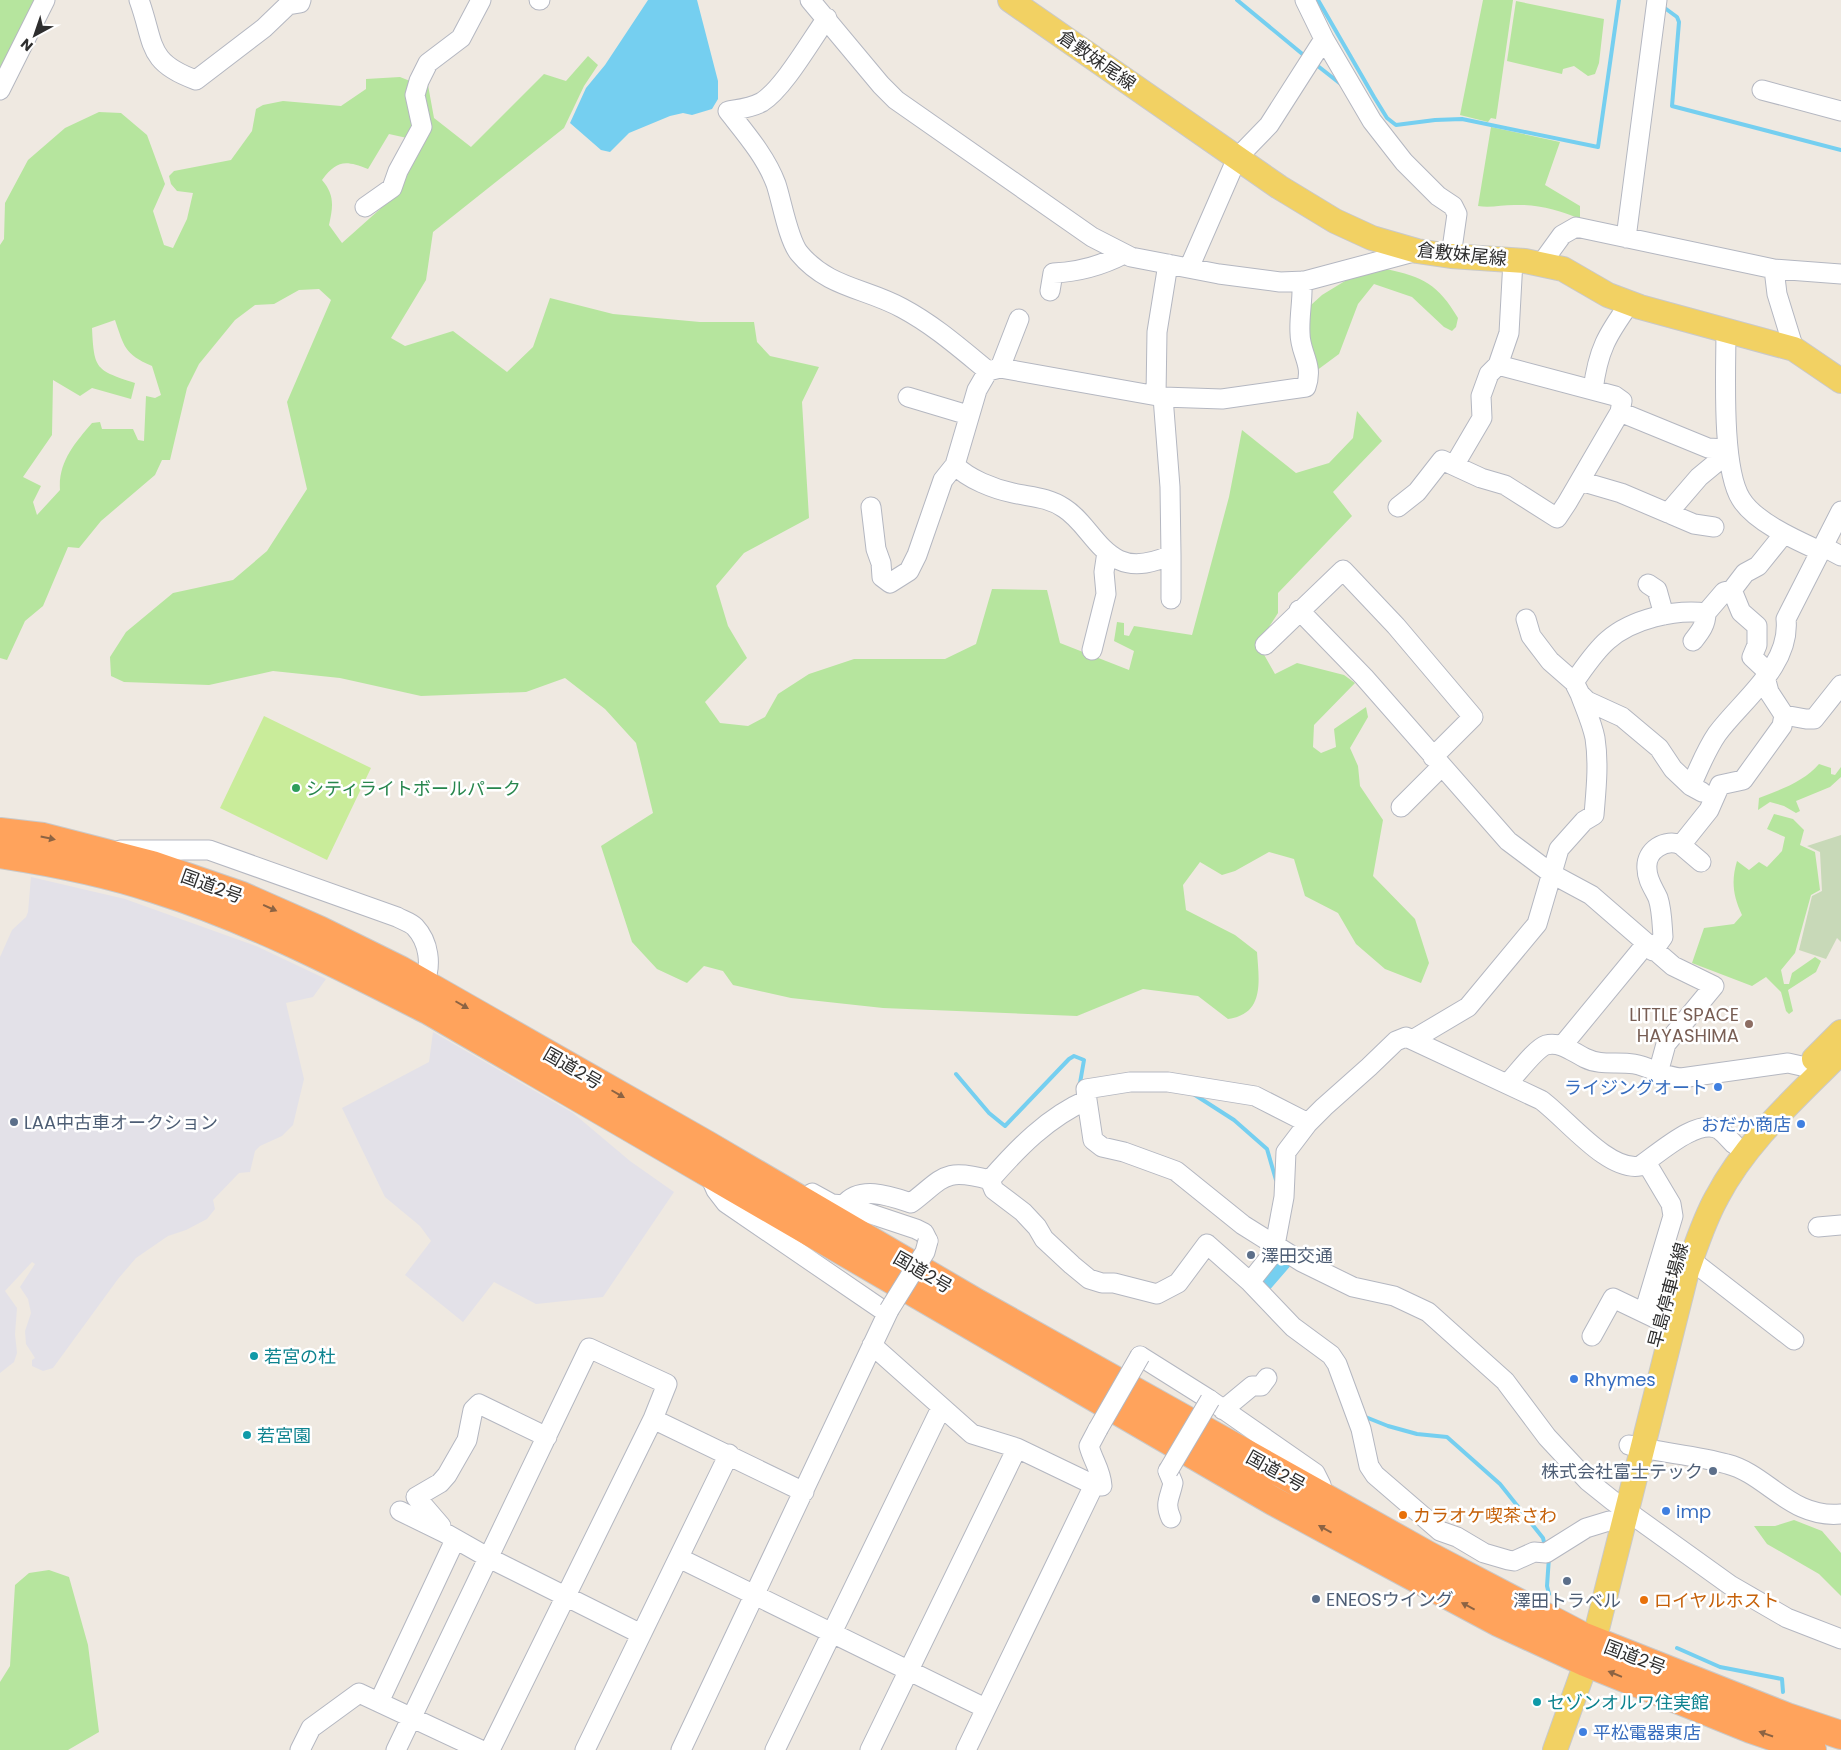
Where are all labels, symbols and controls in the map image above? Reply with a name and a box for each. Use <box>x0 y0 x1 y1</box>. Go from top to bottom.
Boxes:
north arrow <box>10 10 60 60</box>
street label: 倉敷妹尾線 <box>1053 24 1141 96</box>
text: N <box>16 34 37 56</box>
street label: 倉敷妹尾線 <box>1416 237 1508 271</box>
place label: シティライトボールパーク <box>306 776 521 801</box>
marker: シティライトボールパーク <box>290 782 302 794</box>
one-way arrow <box>41 835 57 843</box>
street label: 国道2号 <box>177 863 247 909</box>
one-way arrow <box>263 905 277 913</box>
one-way arrow <box>455 1000 468 1009</box>
place label: LITTLE SPACE HAYASHIMA <box>1629 1002 1739 1048</box>
marker: LITTLE SPACE HAYASHIMA <box>1743 1018 1755 1030</box>
street label: 国道2号 <box>539 1041 607 1095</box>
place label: ライジングオート <box>1564 1075 1708 1100</box>
marker: ライジングオート <box>1712 1081 1724 1093</box>
one-way arrow <box>611 1090 625 1098</box>
place label: LAA中古車オークション <box>24 1110 218 1135</box>
place label: おだか商店 <box>1701 1112 1791 1137</box>
marker: LAA中古車オークション <box>8 1116 20 1128</box>
marker: おだか商店 <box>1795 1118 1807 1130</box>
street label: 早島停車場線 <box>1642 1240 1694 1350</box>
place label: 澤田交通 <box>1261 1243 1333 1268</box>
street label: 国道2号 <box>889 1245 957 1299</box>
marker: 澤田交通 <box>1245 1249 1257 1261</box>
place label: 若宮の杜 <box>264 1344 336 1369</box>
marker: 若宮の杜 <box>248 1350 260 1362</box>
place label: Rhymes <box>1584 1367 1656 1392</box>
marker: Rhymes <box>1568 1373 1580 1385</box>
place label: 若宮園 <box>257 1423 311 1448</box>
marker: 若宮園 <box>241 1429 253 1441</box>
street label: 国道2号 <box>1242 1444 1310 1498</box>
place label: 株式会社富士テック <box>1541 1459 1703 1484</box>
marker: 株式会社富士テック <box>1707 1465 1719 1477</box>
place label: imp <box>1676 1499 1711 1524</box>
place label: カラオケ喫茶さわ <box>1413 1503 1557 1528</box>
marker: imp <box>1660 1505 1672 1517</box>
marker: カラオケ喫茶さわ <box>1397 1509 1409 1521</box>
one-way arrow <box>1318 1525 1332 1533</box>
marker: 澤田トラベル <box>1561 1575 1573 1587</box>
place label: ENEOSウイング <box>1326 1587 1454 1612</box>
place label: 澤田トラベル <box>1513 1588 1621 1613</box>
place label: ロイヤルホスト <box>1654 1588 1779 1613</box>
marker: ENEOSウイング <box>1310 1593 1322 1605</box>
marker: ロイヤルホスト <box>1638 1594 1650 1606</box>
one-way arrow <box>1460 1602 1475 1610</box>
street label: 国道2号 <box>1600 1634 1670 1680</box>
one-way arrow <box>1608 1670 1622 1678</box>
place label: セゾンオルワ住実館 <box>1547 1690 1709 1715</box>
marker: セゾンオルワ住実館 <box>1531 1696 1543 1708</box>
place label: 平松電器東店 <box>1593 1720 1701 1745</box>
marker: 平松電器東店 <box>1577 1726 1589 1738</box>
one-way arrow <box>1759 1730 1774 1737</box>

